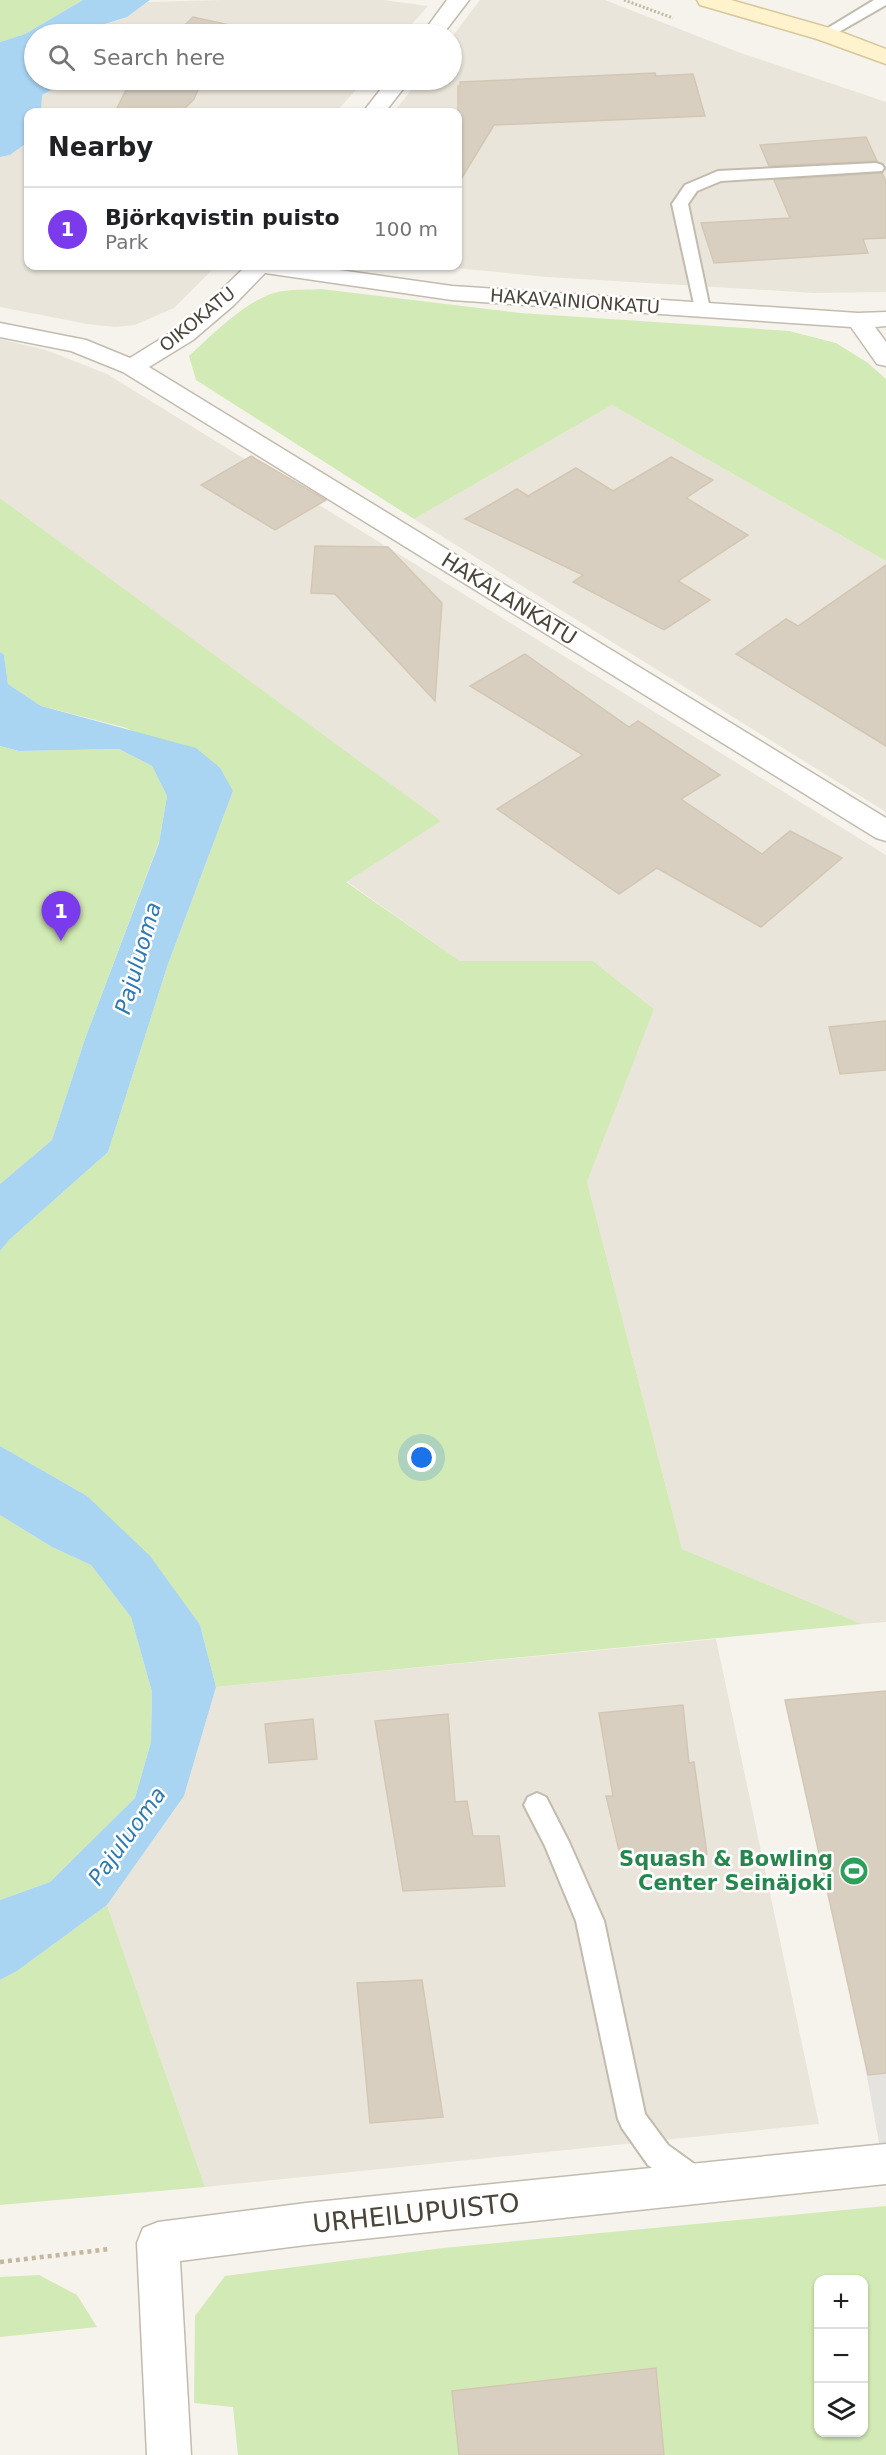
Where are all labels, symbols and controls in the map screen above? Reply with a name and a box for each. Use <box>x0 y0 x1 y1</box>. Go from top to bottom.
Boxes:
search box <box>24 24 462 90</box>
icon: search <box>45 41 78 74</box>
text: Search here <box>93 45 225 70</box>
text: Nearby <box>48 132 153 162</box>
text: Björkqvistin puisto <box>105 205 340 230</box>
text: 1 <box>61 217 74 241</box>
text: 100 m <box>374 217 438 241</box>
text: Park <box>105 230 148 254</box>
street label: OIKOKATU <box>155 282 239 356</box>
street label: HAKAVAINIONKATU <box>489 285 661 317</box>
street label: HAKALANKATU <box>437 548 581 650</box>
pin: 1 <box>42 892 80 941</box>
water label: Pajuluoma <box>110 899 166 1017</box>
your location <box>407 1443 436 1472</box>
water label: Pajuluoma <box>83 1782 171 1890</box>
place label: Squash & Bowling Center Seinäjoki <box>619 1847 833 1895</box>
sports icon: Squash & Bowling Center Seinäjoki <box>838 1855 870 1887</box>
street label: URHEILUPUISTO <box>311 2187 521 2239</box>
map controls <box>814 2275 868 2437</box>
button: + <box>814 2275 868 2329</box>
button: − <box>814 2329 868 2383</box>
button: layers <box>814 2383 868 2437</box>

